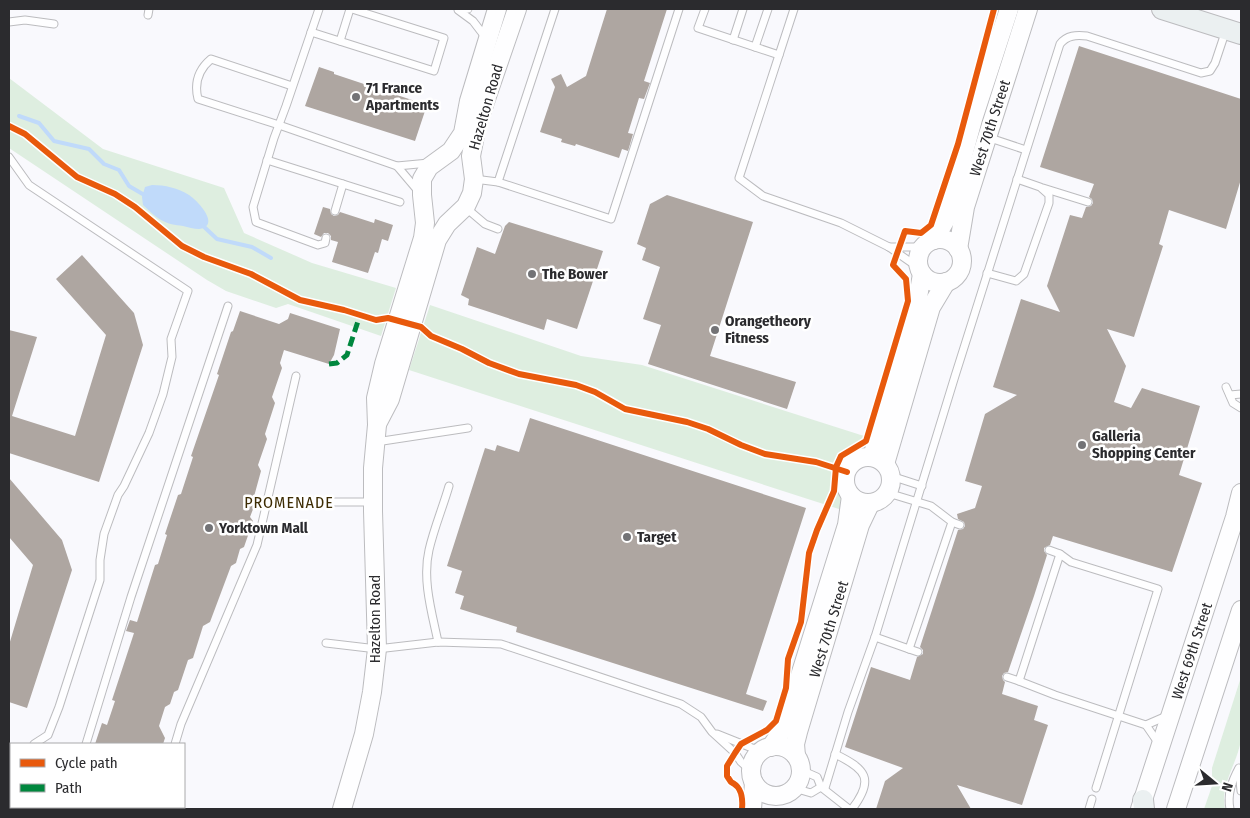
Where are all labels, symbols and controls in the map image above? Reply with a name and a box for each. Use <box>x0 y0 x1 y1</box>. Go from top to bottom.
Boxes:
street label: Hazelton Road <box>465 62 507 152</box>
street label: West 70th Street <box>966 77 1014 178</box>
place label: 71 France Apartments <box>365 79 440 114</box>
marker: 71 France Apartments <box>350 91 362 103</box>
place label: The Bower <box>542 265 608 283</box>
marker: The Bower <box>526 268 538 280</box>
place label: Orangetheory Fitness <box>725 312 812 347</box>
marker: Orangetheory Fitness <box>709 324 721 336</box>
place label: Galleria Shopping Center <box>1092 427 1196 462</box>
marker: Galleria Shopping Center <box>1076 439 1088 451</box>
district label: PROMENADE <box>244 493 334 512</box>
place label: Yorktown Mall <box>218 519 309 537</box>
marker: Yorktown Mall <box>203 522 215 534</box>
place label: Target <box>637 528 677 546</box>
marker: Target <box>621 531 633 543</box>
street label: Hazelton Road <box>366 575 384 663</box>
street label: West 70th Street <box>806 578 852 680</box>
street label: West 69th Street <box>1168 600 1216 702</box>
legend <box>10 743 185 808</box>
text: Cycle path <box>55 754 118 772</box>
north arrow <box>1190 758 1240 808</box>
text: Path <box>55 779 82 797</box>
text: N <box>1218 780 1236 793</box>

